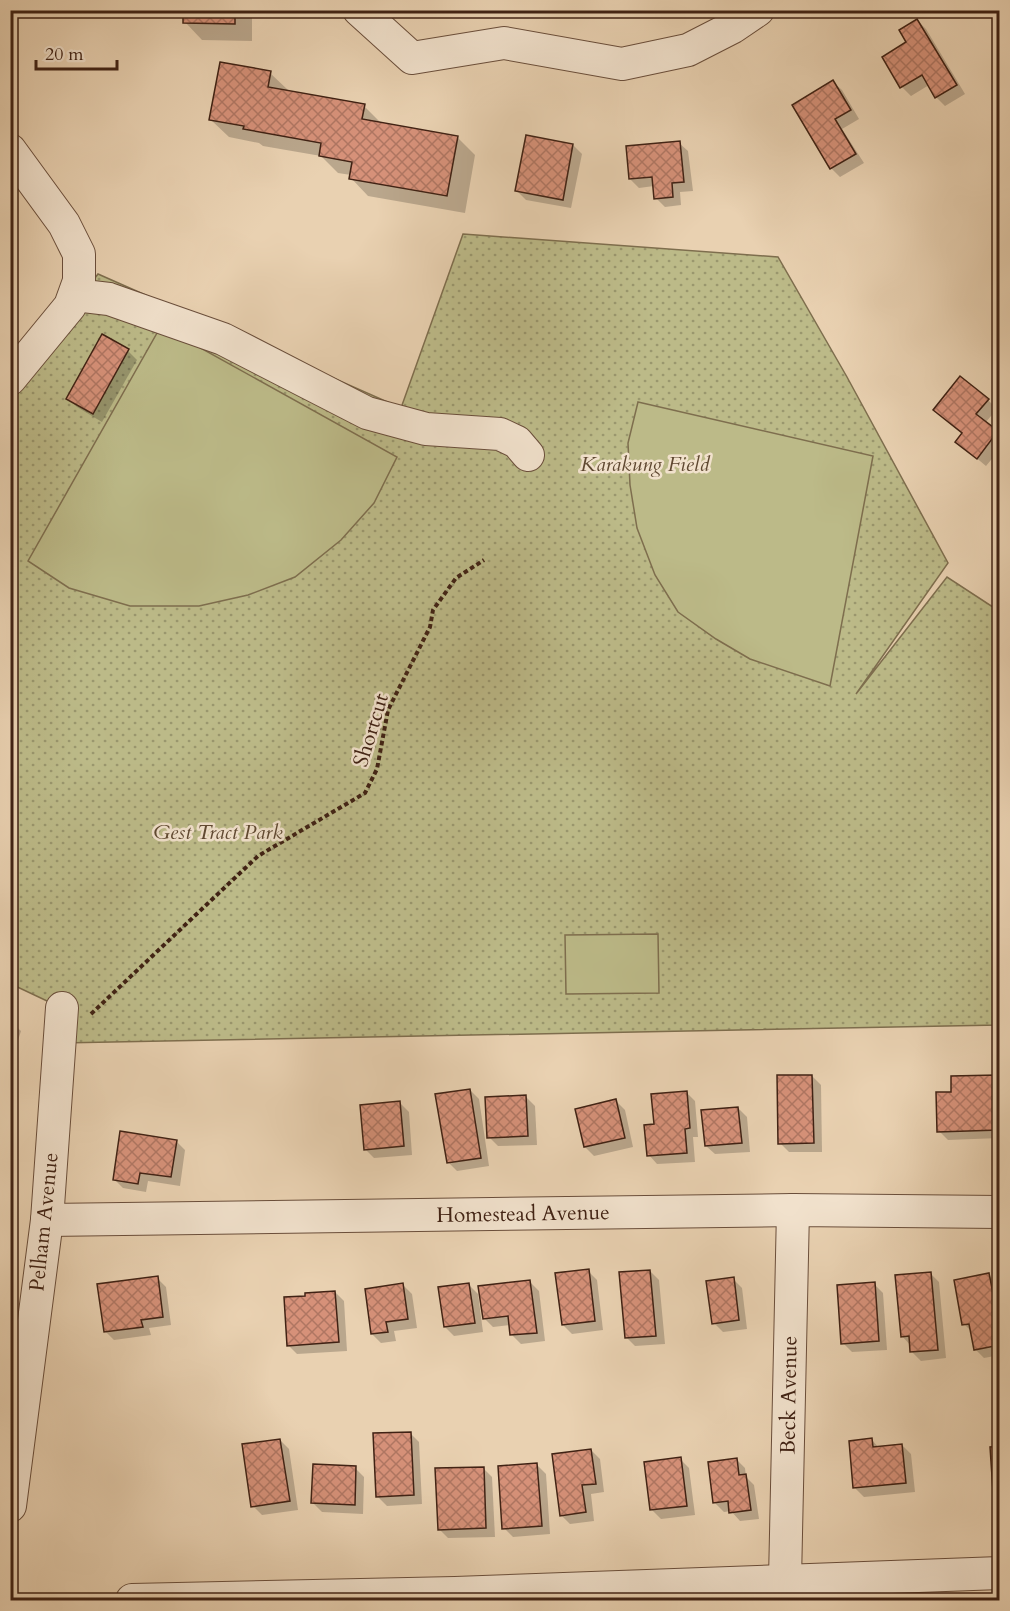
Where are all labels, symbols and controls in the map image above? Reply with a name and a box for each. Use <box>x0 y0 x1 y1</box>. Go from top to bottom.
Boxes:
scale bar <box>36 33 117 71</box>
text: 20 m <box>45 42 84 67</box>
park label: Karakung Field <box>580 450 711 479</box>
street label: Shortcut <box>346 689 396 770</box>
park label: Gest Tract Park <box>153 818 283 847</box>
street label: Pelham Avenue <box>22 1151 66 1293</box>
street label: Homestead Avenue <box>436 1198 610 1230</box>
street label: Beck Avenue <box>773 1336 805 1454</box>

